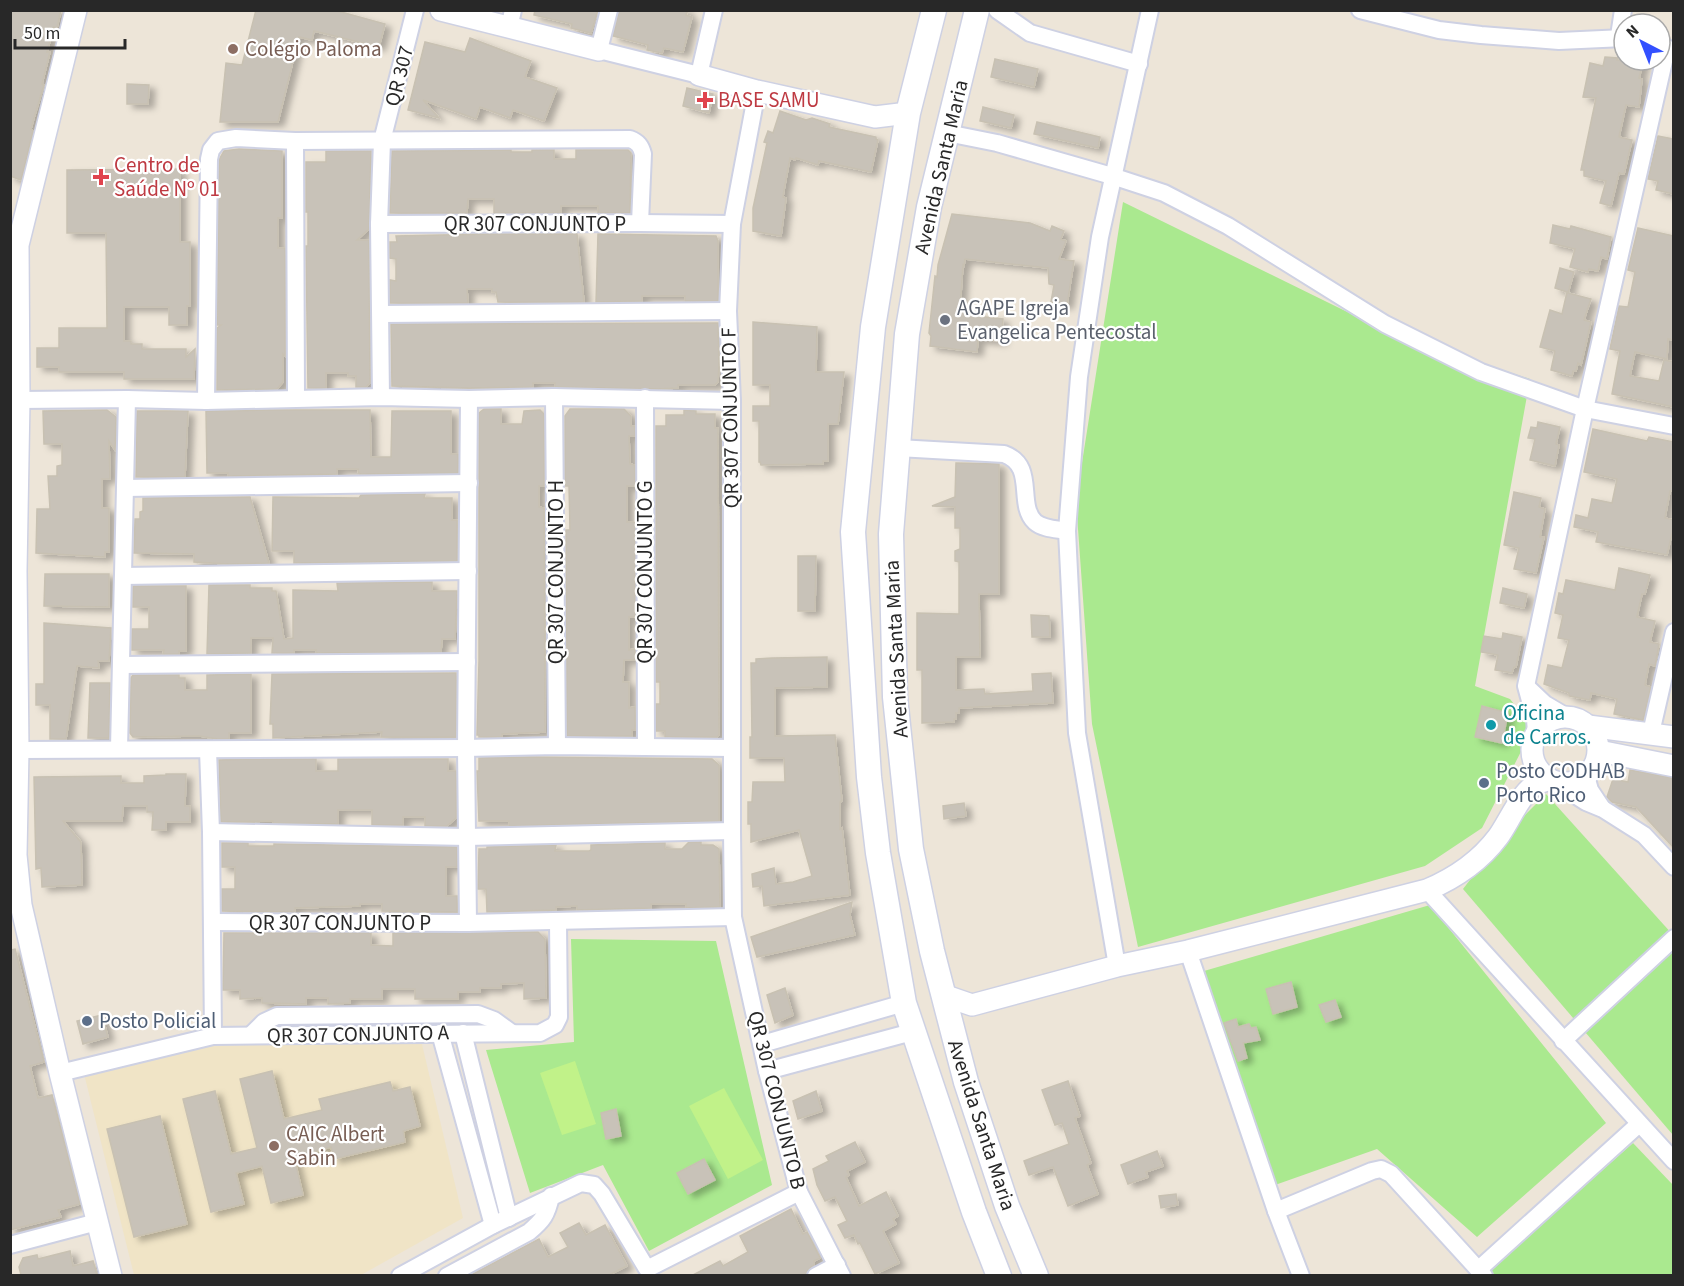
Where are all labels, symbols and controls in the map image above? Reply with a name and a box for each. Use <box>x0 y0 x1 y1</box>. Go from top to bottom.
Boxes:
scale bar <box>15 12 124 50</box>
north arrow <box>1612 12 1672 72</box>
text: N <box>1621 20 1644 43</box>
text: 50 m <box>24 21 60 46</box>
place label: Colégio Paloma <box>245 34 382 64</box>
marker: Colégio Paloma <box>226 42 240 56</box>
street label: QR 307 <box>377 43 421 109</box>
street label: Avenida Santa Maria <box>906 77 976 257</box>
place label: BASE SAMU <box>718 85 820 115</box>
marker: BASE SAMU <box>696 91 714 109</box>
place label: Centro de Saúde Nº 01 <box>114 150 220 204</box>
marker: Centro de Saúde Nº 01 <box>92 168 110 186</box>
street label: QR 307 CONJUNTO P <box>444 209 626 239</box>
place label: AGAPE Igreja Evangelica Pentecostal <box>957 293 1157 347</box>
marker: AGAPE Igreja Evangelica Pentecostal <box>938 313 952 327</box>
street label: QR 307 CONJUNTO F <box>713 327 747 509</box>
street label: QR 307 CONJUNTO H <box>541 480 571 664</box>
street label: QR 307 CONJUNTO G <box>630 480 660 664</box>
street label: Avenida Santa Maria <box>876 559 916 739</box>
place label: Oficina de Carros. <box>1503 698 1592 752</box>
marker: Oficina de Carros. <box>1484 718 1498 732</box>
place label: Posto CODHAB Porto Rico <box>1496 756 1625 810</box>
marker: Posto CODHAB Porto Rico <box>1477 776 1491 790</box>
street label: QR 307 CONJUNTO P <box>249 908 431 938</box>
place label: Posto Policial <box>99 1006 216 1036</box>
street label: QR 307 CONJUNTO B <box>740 1008 814 1192</box>
marker: Posto Policial <box>80 1014 94 1028</box>
street label: QR 307 CONJUNTO A <box>267 1017 450 1051</box>
street label: Avenida Santa Maria <box>940 1036 1024 1214</box>
place label: CAIC Albert Sabin <box>286 1119 384 1173</box>
marker: CAIC Albert Sabin <box>267 1139 281 1153</box>

